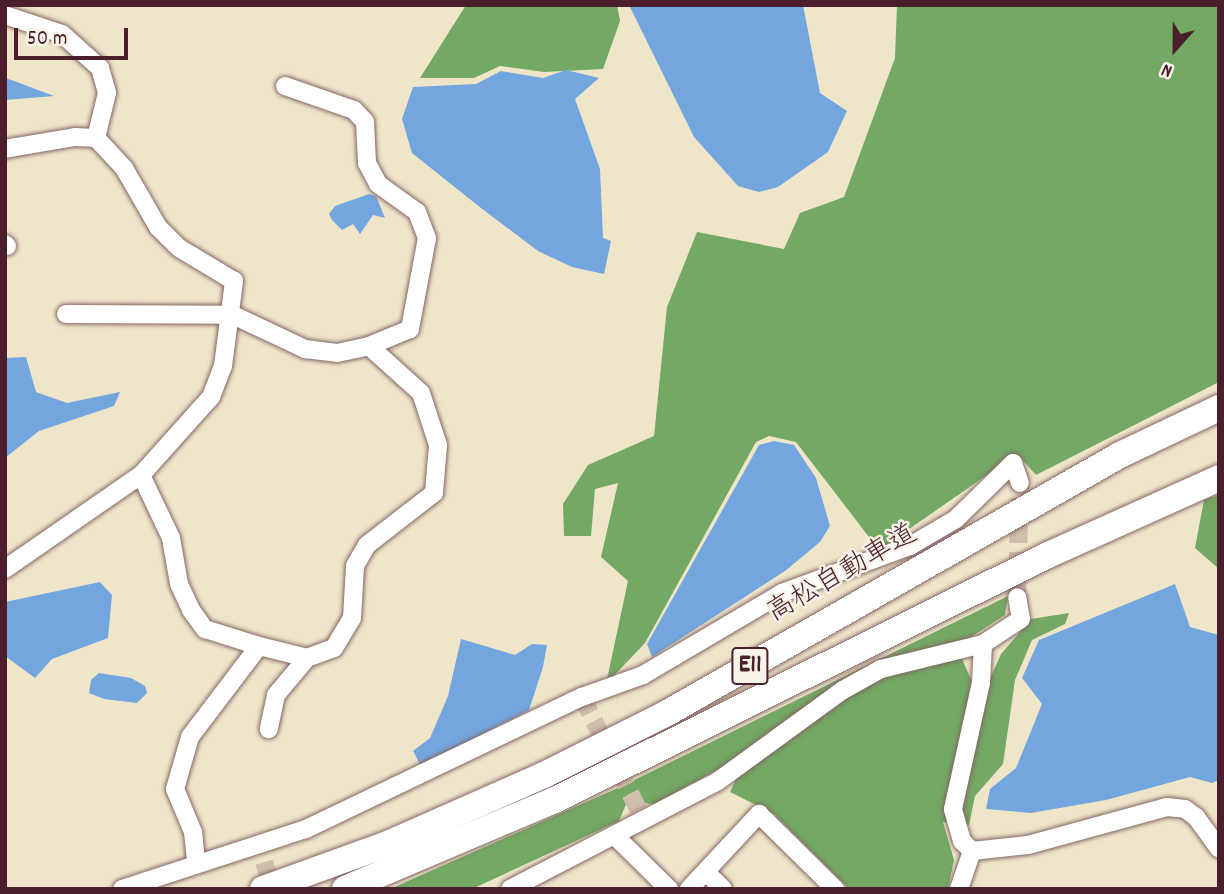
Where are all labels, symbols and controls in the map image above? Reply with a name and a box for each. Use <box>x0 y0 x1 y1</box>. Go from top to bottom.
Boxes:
scale bar <box>18 14 131 58</box>
north arrow <box>1140 14 1210 84</box>
text: 50 m <box>27 25 67 55</box>
text: N <box>1158 55 1177 83</box>
street label: 高松自動車道 <box>762 518 924 632</box>
road number: E11 <box>731 644 769 688</box>

